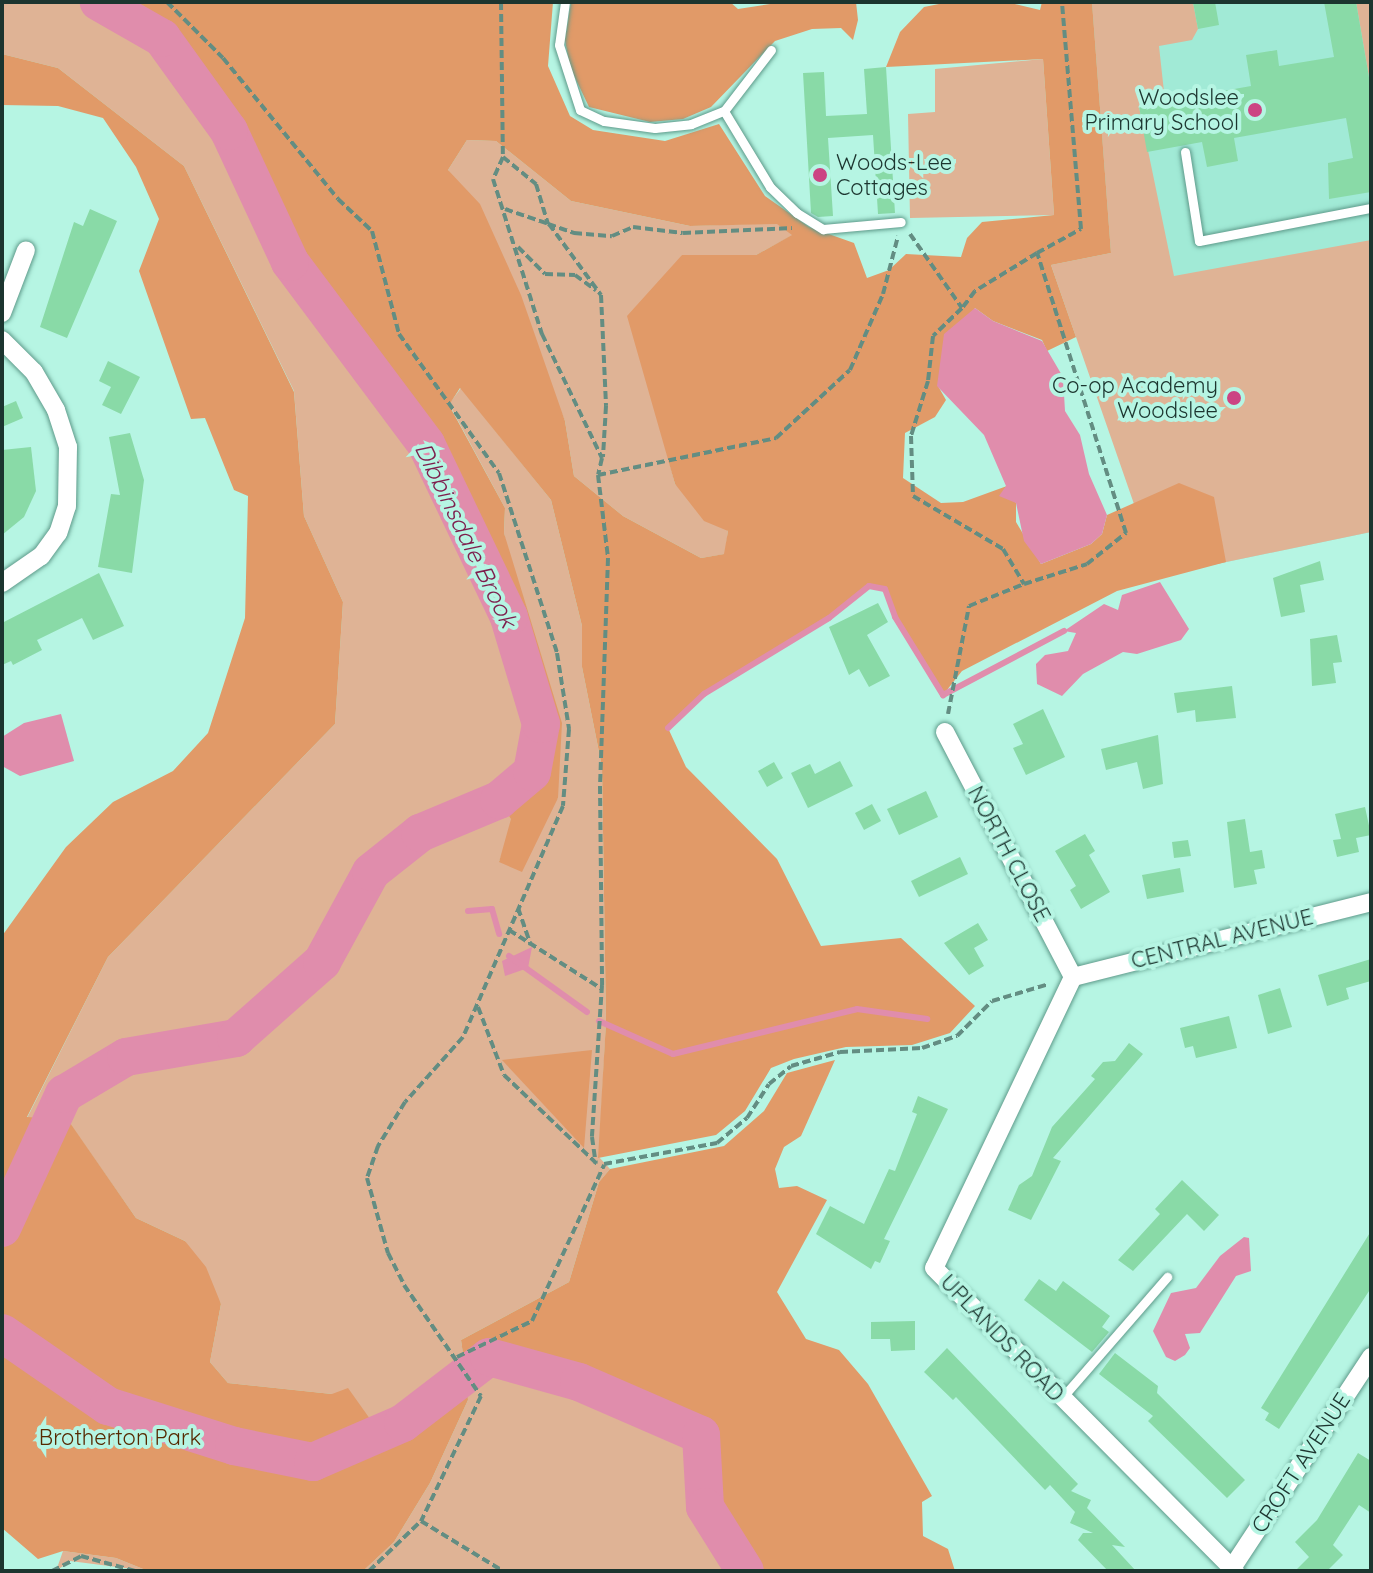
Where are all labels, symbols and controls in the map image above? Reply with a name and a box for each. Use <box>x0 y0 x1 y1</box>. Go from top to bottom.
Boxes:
place label: Woodslee Primary School <box>1084 84 1239 136</box>
marker: Woodslee Primary School <box>1246 101 1264 119</box>
place label: Woods-Lee Cottages <box>836 149 952 200</box>
marker: Woods-Lee Cottages <box>811 166 829 184</box>
place label: Co-op Academy Woodslee <box>1052 372 1218 424</box>
marker: Co-op Academy Woodslee <box>1225 389 1243 407</box>
water label: Dibbinsdale Brook <box>409 438 523 632</box>
street label: NORTH CLOSE <box>962 782 1056 926</box>
street label: CENTRAL AVENUE <box>1128 904 1316 974</box>
street label: UPLANDS ROAD <box>935 1269 1069 1407</box>
street label: CROFT AVENUE <box>1246 1388 1356 1538</box>
park label: Brotherton Park <box>39 1425 201 1451</box>

